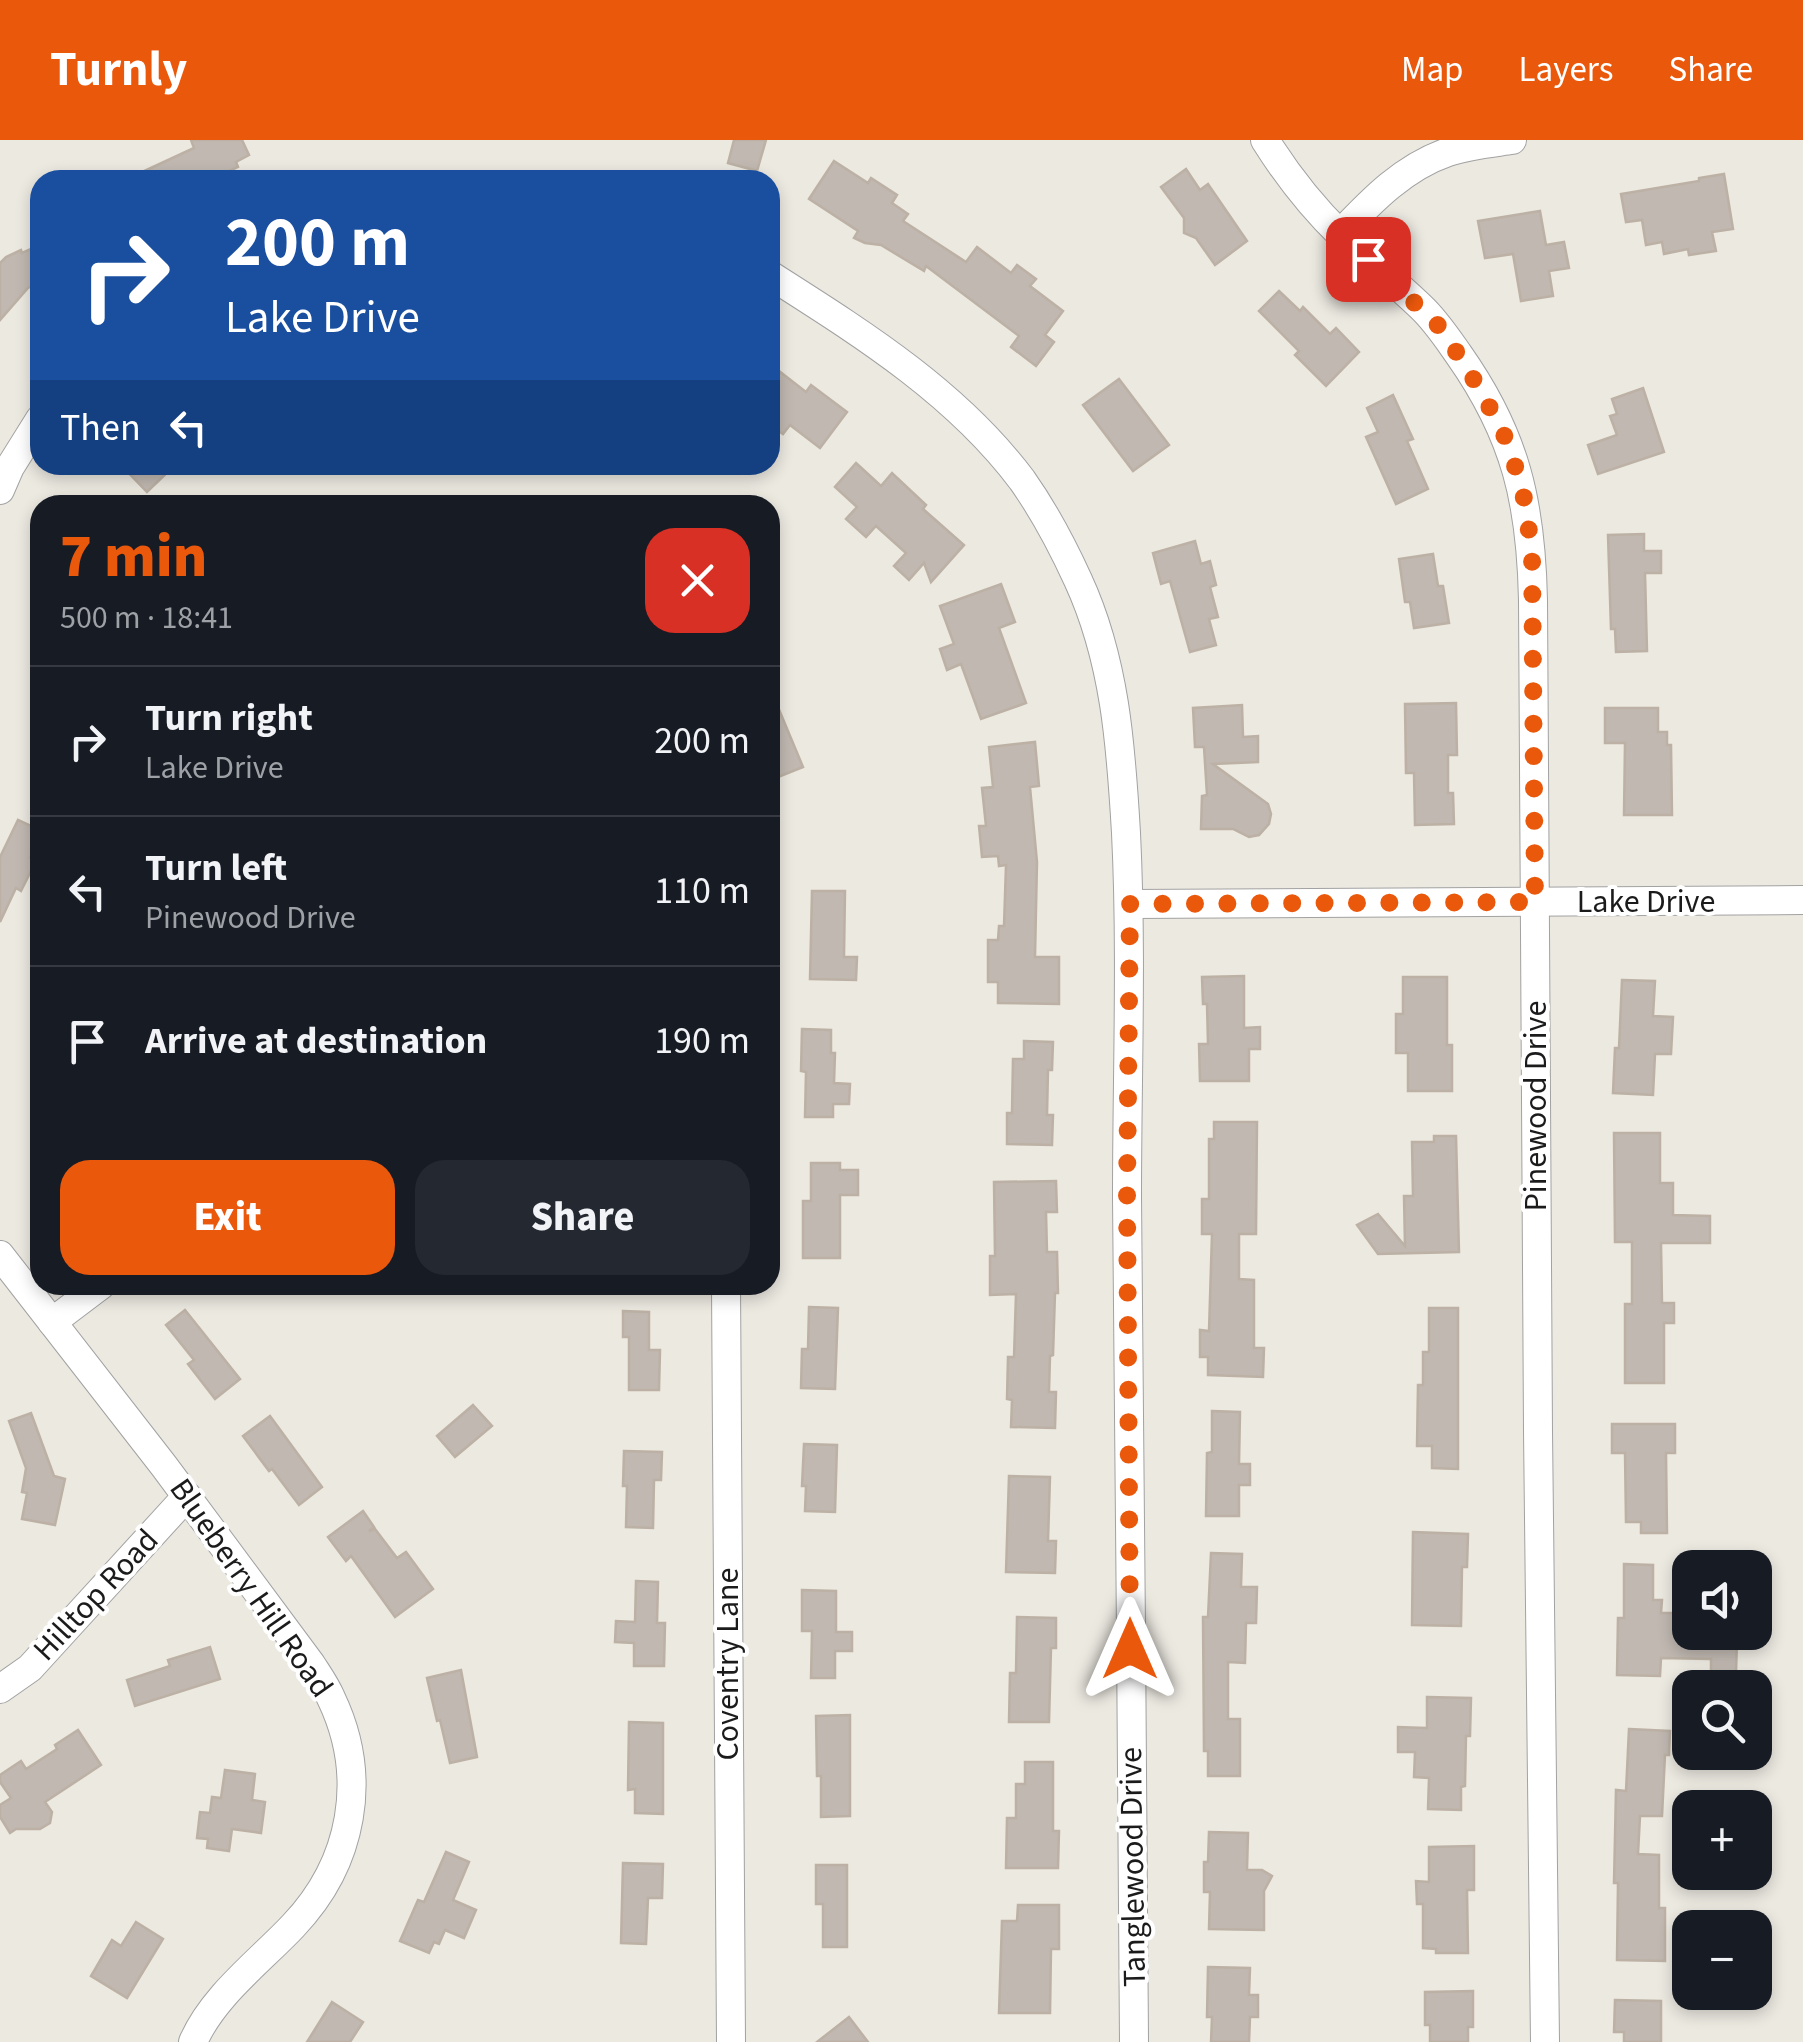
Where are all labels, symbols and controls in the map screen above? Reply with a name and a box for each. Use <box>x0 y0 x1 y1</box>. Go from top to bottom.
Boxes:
text: Turnly <box>50 36 187 104</box>
text: Map <box>1401 45 1464 95</box>
text: Layers <box>1519 45 1613 95</box>
text: Share <box>1668 45 1753 95</box>
text: 200 m <box>225 193 410 293</box>
icon: right <box>60 210 190 340</box>
pin <box>1326 217 1411 302</box>
icon: arrive <box>1341 232 1396 287</box>
text: Lake Drive <box>225 286 420 350</box>
icon: left <box>161 400 216 455</box>
text: Then <box>60 401 141 455</box>
text: 7 min <box>60 515 207 600</box>
button: close <box>645 528 750 633</box>
text: 500 m · 18:41 <box>60 595 233 641</box>
text: Turn right <box>145 691 313 745</box>
icon: right <box>60 714 115 769</box>
text: 200 m <box>654 714 750 768</box>
text: Lake Drive <box>145 745 284 791</box>
text: Turn left <box>145 841 287 895</box>
icon: left <box>60 864 115 919</box>
text: 110 m <box>654 864 750 918</box>
street label: Lake Drive <box>1577 879 1715 925</box>
text: Pinewood Drive <box>145 895 356 941</box>
street label: Pinewood Drive <box>1513 1001 1559 1211</box>
icon: arrive <box>60 1014 115 1069</box>
text: Arrive at destination <box>145 1014 487 1068</box>
text: 190 m <box>654 1014 750 1068</box>
button: Exit <box>60 1160 395 1275</box>
button: Share <box>415 1160 750 1275</box>
street label: Blueberry Hill Road <box>158 1469 344 1707</box>
street label: Hilltop Road <box>23 1519 169 1671</box>
map controls <box>1672 1550 1772 2010</box>
button: sound <box>1672 1550 1772 1650</box>
street label: Coventry Lane <box>705 1568 751 1760</box>
position arrow <box>1078 1597 1182 1701</box>
button: search <box>1672 1670 1772 1770</box>
street label: Tanglewood Drive <box>1108 1747 1158 1987</box>
button: + <box>1672 1790 1772 1890</box>
button: − <box>1672 1910 1772 2010</box>

